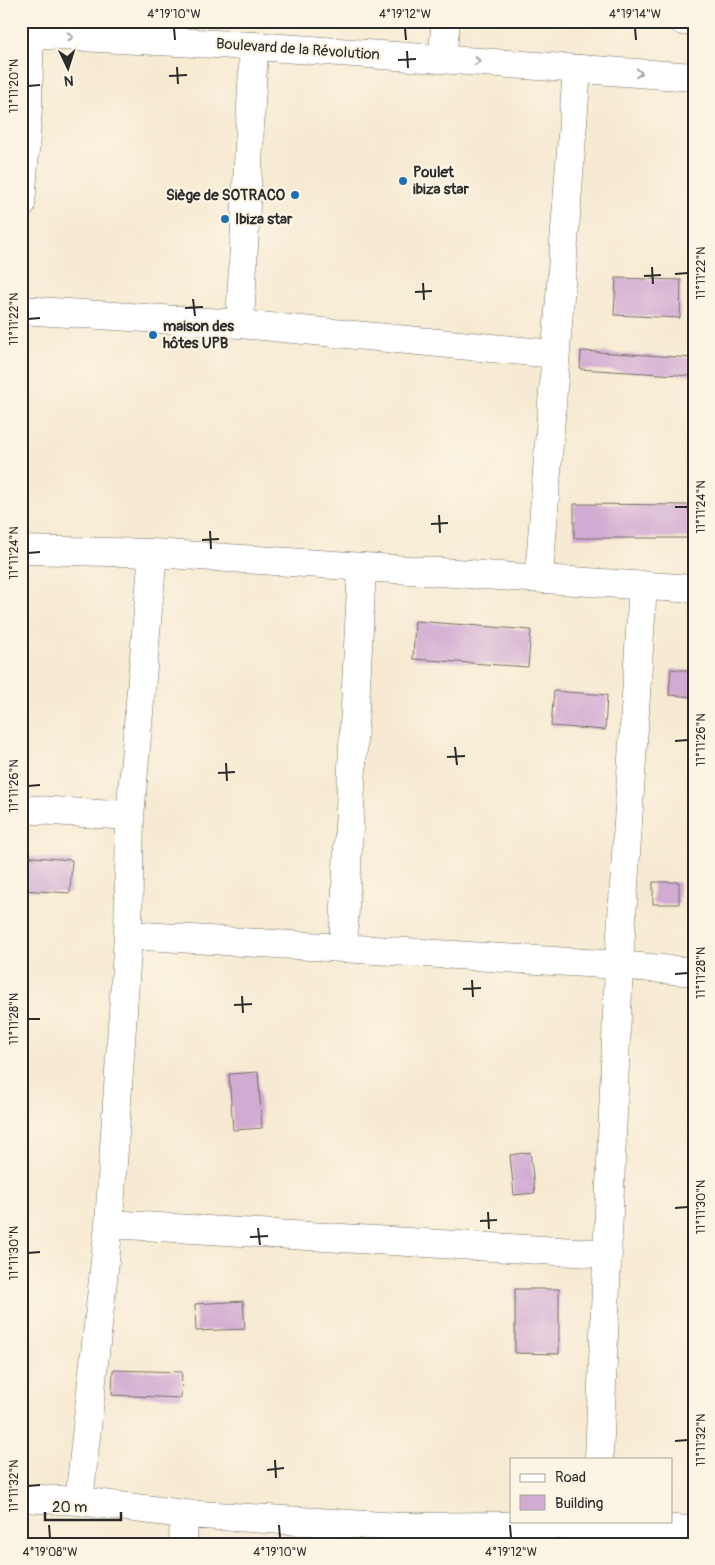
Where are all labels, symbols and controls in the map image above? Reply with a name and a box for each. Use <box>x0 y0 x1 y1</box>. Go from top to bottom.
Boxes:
text: 4°19'10"W <box>147 7 201 22</box>
text: 4°19'12"W <box>379 7 431 22</box>
text: 4°19'14"W <box>609 7 661 22</box>
one-way arrow <box>66 31 74 42</box>
street label: Boulevard de la Révolution <box>215 34 380 65</box>
north arrow <box>42 42 92 92</box>
one-way arrow <box>473 55 481 66</box>
text: 11°11'20"N <box>7 59 22 113</box>
one-way arrow <box>635 67 643 78</box>
text: N <box>64 72 74 89</box>
place label: Poulet ibiza star <box>413 163 469 199</box>
marker: Poulet ibiza star <box>397 175 409 187</box>
place label: Siège de SOTRACO <box>166 186 285 205</box>
marker: Siège de SOTRACO <box>289 189 301 201</box>
place label: Ibiza star <box>235 210 293 229</box>
marker: Ibiza star <box>219 213 231 225</box>
text: 11°11'22"N <box>694 247 709 299</box>
text: 11°11'22"N <box>7 293 22 345</box>
place label: maison des hôtes UPB <box>163 317 234 353</box>
marker: maison des hôtes UPB <box>147 329 159 341</box>
text: 11°11'24"N <box>694 480 709 534</box>
text: 11°11'24"N <box>7 526 22 580</box>
text: 11°11'26"N <box>694 713 709 767</box>
text: 11°11'26"N <box>7 759 22 813</box>
text: 11°11'28"N <box>694 947 709 999</box>
text: 11°11'28"N <box>7 993 22 1045</box>
text: 11°11'30"N <box>694 1180 709 1234</box>
text: 11°11'30"N <box>7 1226 22 1280</box>
text: 11°11'32"N <box>694 1414 709 1466</box>
legend <box>510 1458 672 1522</box>
text: 11°11'32"N <box>7 1460 22 1512</box>
text: Road <box>555 1468 586 1487</box>
scale bar <box>45 1490 121 1522</box>
text: Building <box>555 1494 603 1513</box>
text: 20 m <box>52 1498 87 1517</box>
text: 4°19'08"W <box>23 1545 77 1560</box>
text: 4°19'10"W <box>253 1545 307 1560</box>
text: 4°19'12"W <box>485 1545 537 1560</box>

